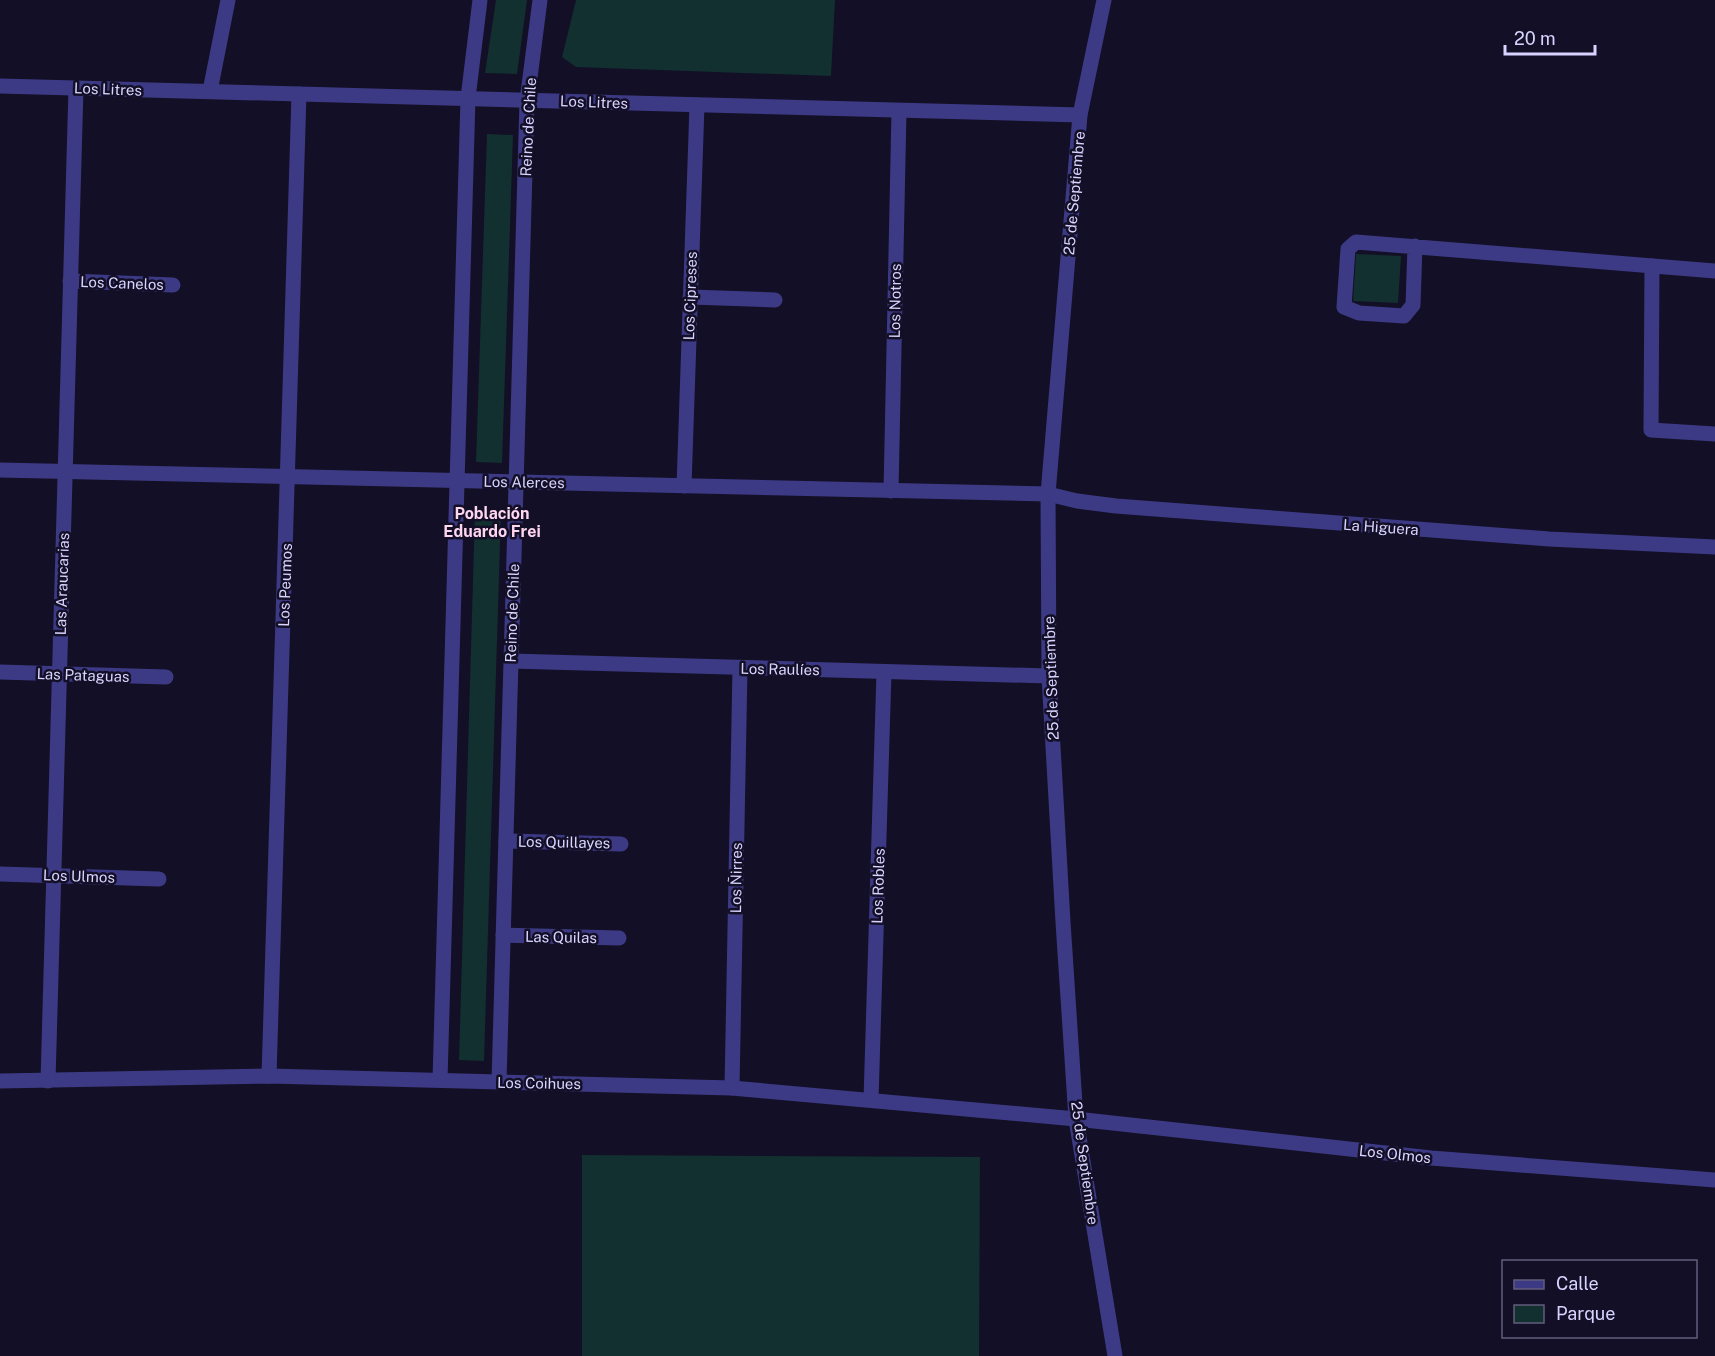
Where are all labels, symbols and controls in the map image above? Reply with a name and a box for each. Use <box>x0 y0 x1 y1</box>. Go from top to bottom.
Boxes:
scale bar <box>1505 18 1595 56</box>
text: 20 m <box>1514 28 1556 49</box>
street label: Reino de Chile <box>517 77 539 177</box>
street label: Los Litres <box>74 79 142 99</box>
street label: Los Litres <box>560 92 628 112</box>
street label: 25 de Septiembre <box>1060 130 1088 256</box>
street label: Los Cipreses <box>680 251 700 341</box>
street label: Los Notros <box>886 263 904 339</box>
street label: Los Canelos <box>80 273 164 293</box>
street label: Los Alerces <box>483 473 565 491</box>
district label: Población Eduardo Frei <box>443 504 541 541</box>
street label: La Higuera <box>1343 516 1419 538</box>
street label: Las Araucarias <box>52 532 72 636</box>
street label: Los Peumos <box>275 543 295 627</box>
street label: Reino de Chile <box>502 563 522 663</box>
street label: 25 de Septiembre <box>1040 616 1062 740</box>
street label: Los Raulíes <box>740 660 820 678</box>
street label: Las Pataguas <box>36 665 130 685</box>
street label: Los Quillayes <box>518 833 610 851</box>
street label: Los Ñirres <box>727 842 745 914</box>
street label: Los Robles <box>868 848 888 924</box>
street label: Los Ulmos <box>43 866 115 886</box>
street label: Las Quilas <box>525 928 597 946</box>
street label: Los Coihues <box>497 1074 581 1092</box>
street label: 25 de Septiembre <box>1068 1100 1102 1226</box>
street label: Los Olmos <box>1358 1142 1432 1166</box>
legend <box>1502 1260 1697 1338</box>
text: Calle <box>1556 1273 1599 1294</box>
text: Parque <box>1556 1303 1616 1324</box>

